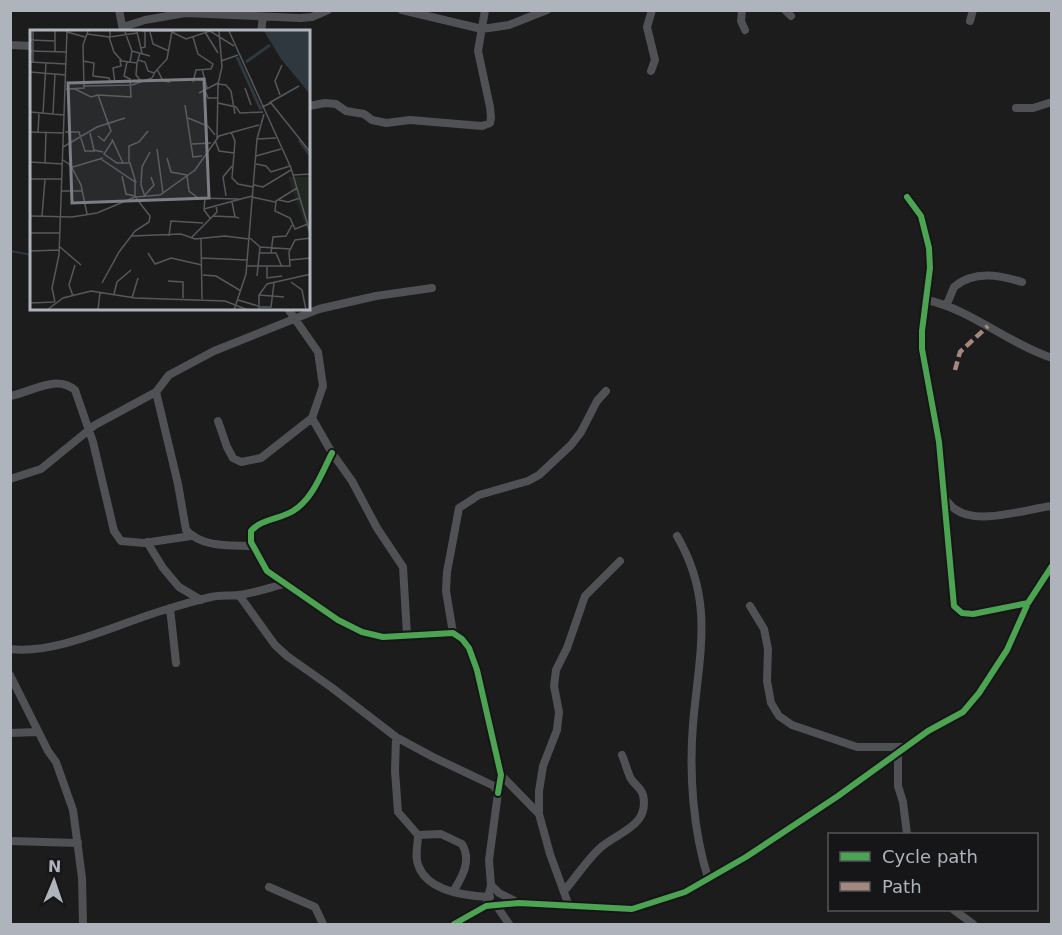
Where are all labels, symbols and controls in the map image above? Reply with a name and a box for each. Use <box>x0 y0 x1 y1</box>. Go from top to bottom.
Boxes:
inset map <box>30 30 310 310</box>
legend <box>828 833 1038 911</box>
text: Cycle path <box>882 846 978 867</box>
north arrow <box>24 851 84 911</box>
text: N <box>47 857 62 876</box>
text: Path <box>882 876 922 897</box>

